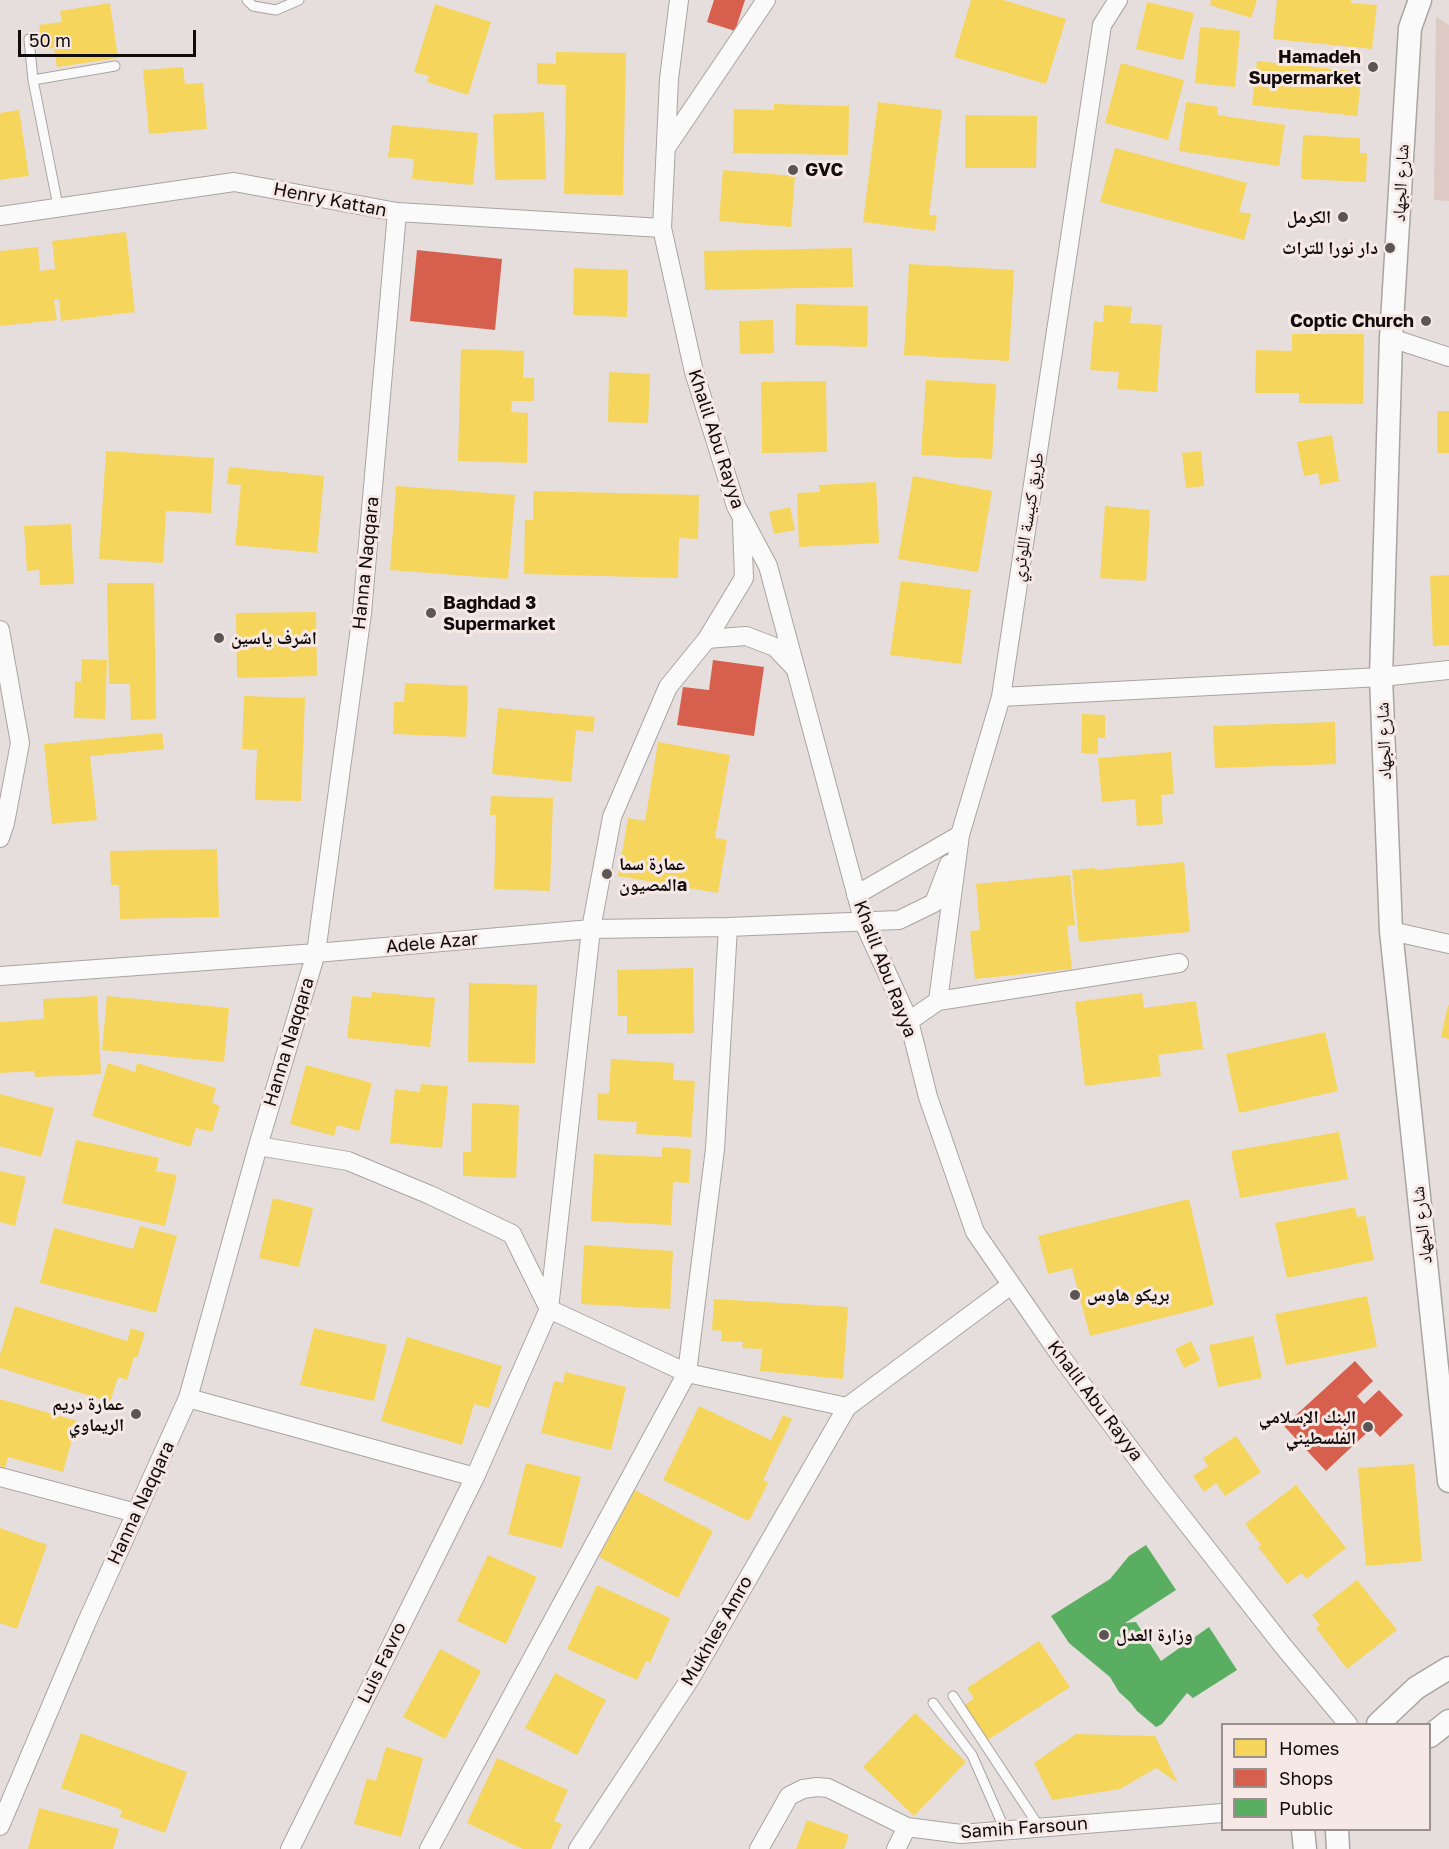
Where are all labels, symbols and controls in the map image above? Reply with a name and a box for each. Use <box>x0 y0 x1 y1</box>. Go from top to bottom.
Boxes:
scale bar <box>21 18 200 56</box>
text: 50 m <box>29 29 71 51</box>
place label: Hamadeh Supermarket <box>1249 46 1361 88</box>
marker: Hamadeh Supermarket <box>1366 60 1380 74</box>
street label: شارع الجهاد <box>1388 144 1414 222</box>
place label: GVC <box>805 159 843 181</box>
marker: GVC <box>786 163 800 177</box>
street label: Henry Kattan <box>271 178 389 222</box>
place label: الكرمل <box>1287 206 1331 228</box>
marker: الكرمل <box>1336 210 1350 224</box>
place label: دار نورا للتراث <box>1282 237 1378 259</box>
marker: دار نورا للتراث <box>1383 241 1397 255</box>
place label: Coptic Church <box>1290 310 1414 332</box>
marker: Coptic Church <box>1419 314 1433 328</box>
street label: Khalil Abu Rayya <box>683 367 749 511</box>
street label: طريق كنيسة اللوثري <box>1007 451 1049 583</box>
street label: Hanna Naqqara <box>348 495 384 631</box>
place label: Baghdad 3 Supermarket <box>443 592 555 634</box>
marker: Baghdad 3 Supermarket <box>424 606 438 620</box>
place label: اشرف ياسين <box>231 627 317 649</box>
marker: اشرف ياسين <box>212 631 226 645</box>
street label: شارع الجهاد <box>1372 702 1396 780</box>
place label: عمارة سما المصيونa <box>619 853 687 896</box>
marker: عمارة سما المصيونa <box>600 867 614 881</box>
street label: Khalil Abu Rayya <box>849 897 921 1041</box>
street label: Adele Azar <box>385 928 479 958</box>
street label: Hanna Naqqara <box>259 975 319 1109</box>
street label: شارع الجهاد <box>1407 1185 1437 1265</box>
place label: بريكو هاوس <box>1087 1284 1169 1306</box>
marker: بريكو هاوس <box>1068 1288 1082 1302</box>
street label: Khalil Abu Rayya <box>1043 1337 1147 1465</box>
place label: عمارة دريم الريماوي <box>52 1393 124 1436</box>
place label: البنك الإسلامي الفلسطيني <box>1259 1406 1356 1448</box>
marker: عمارة دريم الريماوي <box>129 1407 143 1421</box>
marker: البنك الإسلامي الفلسطيني <box>1361 1420 1375 1434</box>
street label: Hanna Naqqara <box>103 1438 179 1568</box>
street label: Mukhles Amro <box>677 1572 757 1690</box>
street label: Luis Favro <box>353 1619 411 1707</box>
place label: وزارة العدل <box>1116 1624 1193 1646</box>
marker: وزارة العدل <box>1097 1628 1111 1642</box>
legend <box>1221 1723 1431 1831</box>
text: Homes <box>1279 1737 1339 1759</box>
text: Shops <box>1279 1767 1333 1789</box>
text: Public <box>1279 1797 1333 1819</box>
street label: Samih Farsoun <box>959 1813 1089 1843</box>

